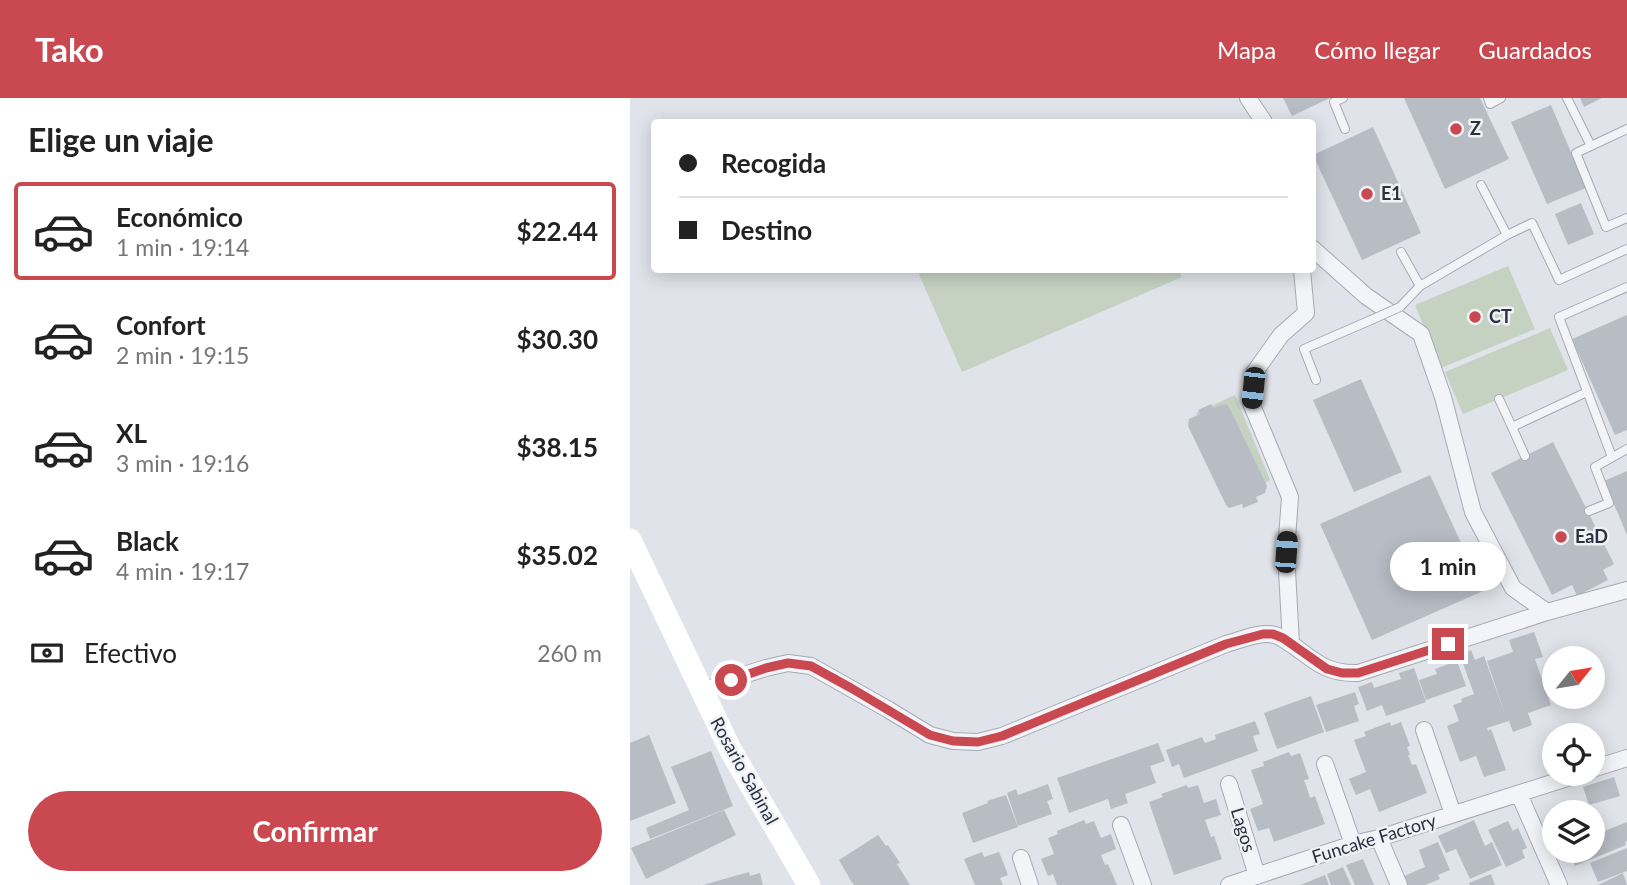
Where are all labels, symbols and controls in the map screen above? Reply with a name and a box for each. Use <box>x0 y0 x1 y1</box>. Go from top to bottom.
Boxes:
text: Tako <box>35 29 104 69</box>
text: Mapa <box>1217 35 1276 64</box>
text: Cómo llegar <box>1314 35 1440 64</box>
text: Guardados <box>1478 35 1592 64</box>
place label: Z <box>1470 117 1481 139</box>
text: Elige un viaje <box>28 120 213 159</box>
marker: Z <box>1448 121 1464 137</box>
text: Recogida <box>721 147 826 179</box>
place label: E1 <box>1381 182 1402 204</box>
marker: E1 <box>1359 186 1375 202</box>
icon: car <box>32 200 95 263</box>
text: Económico <box>116 201 243 233</box>
text: Destino <box>721 214 812 246</box>
text: $22.44 <box>516 215 598 247</box>
text: 1 min · 19:14 <box>116 233 249 261</box>
place label: CT <box>1489 305 1512 327</box>
icon: car <box>32 308 95 371</box>
text: Confort <box>116 309 206 341</box>
marker: CT <box>1467 309 1483 325</box>
text: $30.30 <box>516 323 598 355</box>
text: 2 min · 19:15 <box>116 341 249 369</box>
car <box>1241 366 1266 410</box>
icon: car <box>32 416 95 479</box>
text: XL <box>116 417 147 449</box>
text: $38.15 <box>516 431 598 463</box>
text: 3 min · 19:16 <box>116 449 249 477</box>
icon: car <box>32 524 95 587</box>
text: Black <box>116 525 179 557</box>
place label: EaD <box>1575 525 1608 547</box>
marker: EaD <box>1553 529 1569 545</box>
car <box>1275 530 1298 574</box>
text: $35.02 <box>516 539 598 571</box>
callout: 1 min <box>1390 542 1506 592</box>
text: 1 min <box>1419 552 1477 580</box>
text: 4 min · 19:17 <box>116 557 249 585</box>
route end <box>1432 628 1464 660</box>
icon: cash <box>28 634 66 672</box>
text: Efectivo <box>84 637 177 669</box>
text: 260 m <box>537 639 602 667</box>
north arrow <box>1542 646 1605 709</box>
map controls <box>1542 646 1605 863</box>
route start <box>715 664 747 696</box>
street label: Rosario Sabinal <box>706 713 783 828</box>
button: locate <box>1542 723 1605 786</box>
button: Confirmar <box>28 791 602 871</box>
button: layers <box>1542 800 1605 863</box>
street label: Lagos <box>1227 805 1261 855</box>
street label: Funcake Factory <box>1309 808 1439 867</box>

